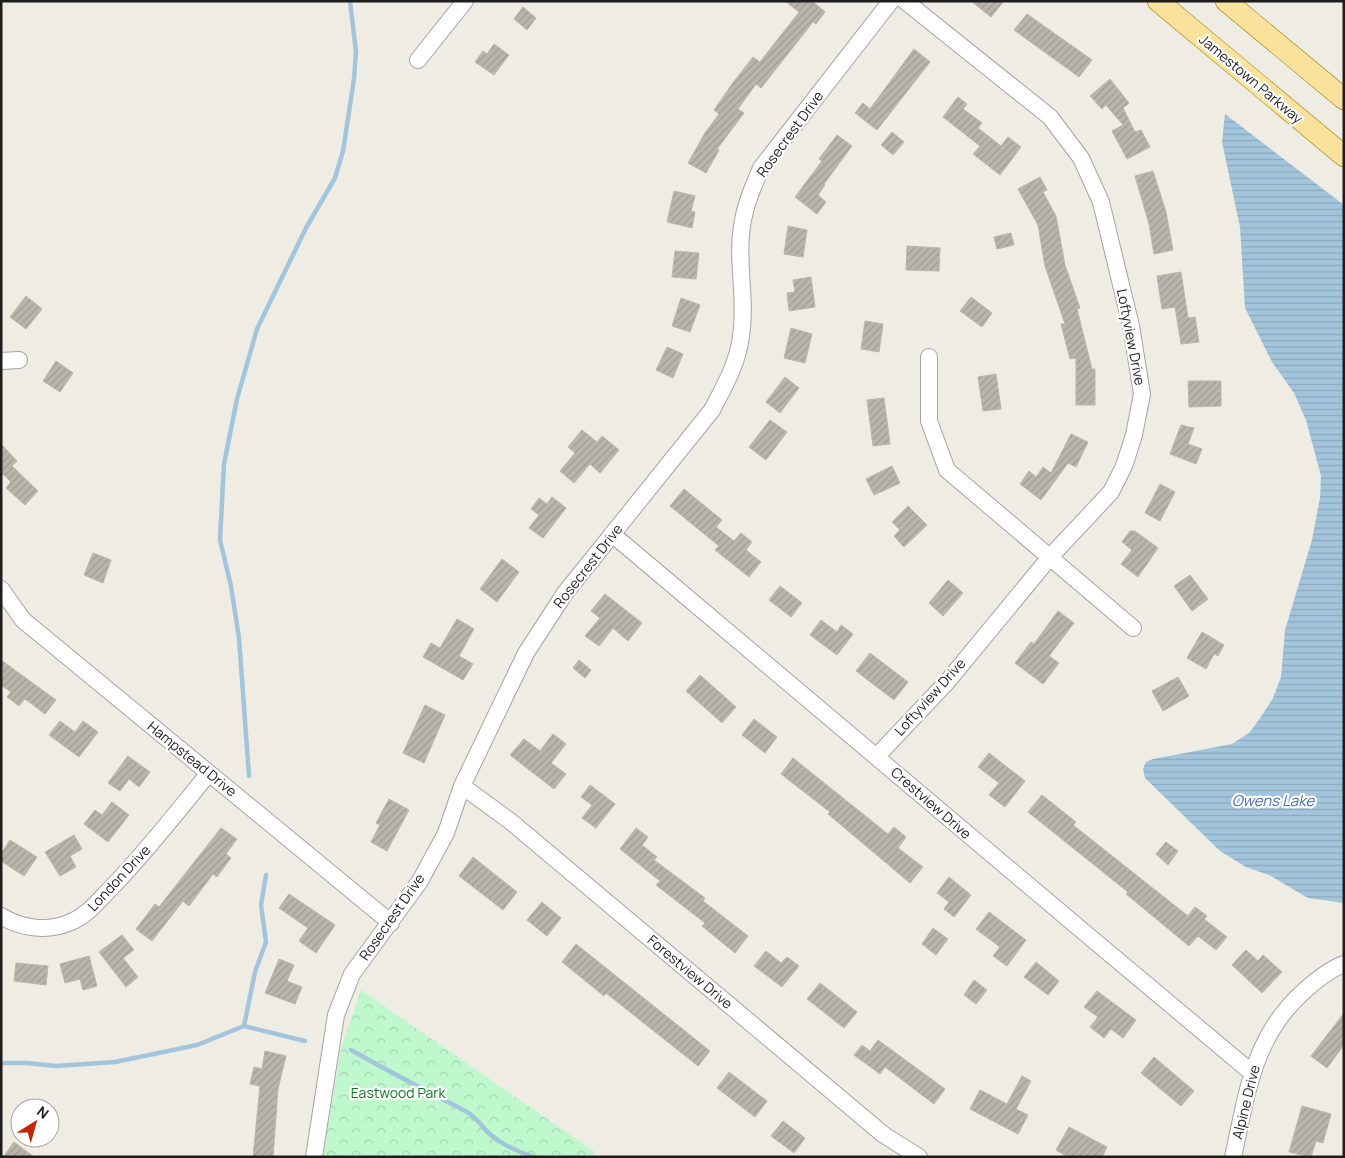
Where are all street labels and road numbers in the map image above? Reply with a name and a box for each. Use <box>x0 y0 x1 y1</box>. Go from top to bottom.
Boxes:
street label: Jamestown Parkway <box>1196 30 1308 128</box>
street label: Rosecrest Drive <box>752 87 827 181</box>
street label: Loftyview Drive <box>1113 287 1150 387</box>
street label: Rosecrest Drive <box>549 520 626 612</box>
street label: Loftyview Drive <box>890 654 969 739</box>
street label: Hampstead Drive <box>144 717 241 801</box>
street label: Crestview Drive <box>887 762 976 843</box>
street label: London Drive <box>83 840 154 915</box>
street label: Rosecrest Drive <box>355 870 429 964</box>
street label: Forestview Drive <box>644 930 737 1013</box>
street label: Alpine Drive <box>1227 1063 1264 1141</box>

